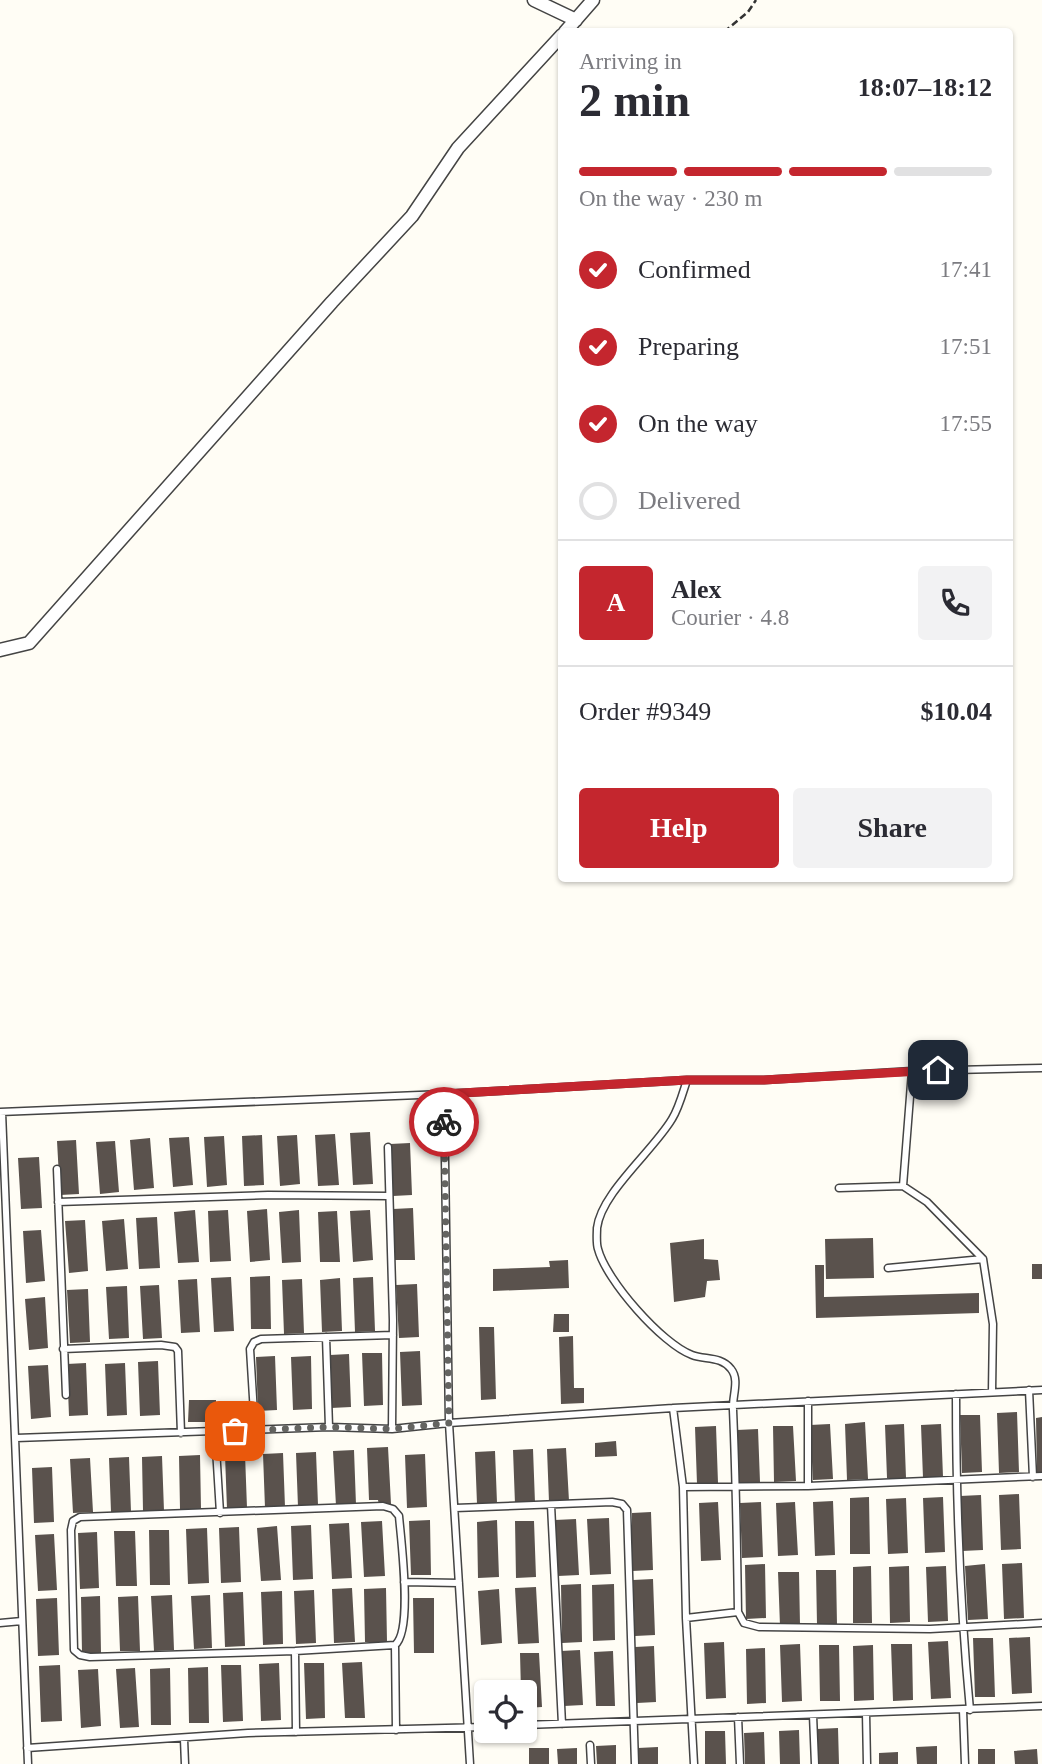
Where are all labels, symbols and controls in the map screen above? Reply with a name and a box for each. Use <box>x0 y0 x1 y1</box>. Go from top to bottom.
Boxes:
text: Arriving in <box>579 49 682 74</box>
text: 18:07–18:12 <box>858 73 992 102</box>
text: 2 min <box>579 75 690 126</box>
text: On the way · 230 m <box>579 186 762 211</box>
icon: check <box>579 251 617 289</box>
text: Confirmed <box>638 255 751 284</box>
text: 17:41 <box>940 257 992 282</box>
icon: check <box>579 328 617 366</box>
text: Preparing <box>638 332 739 361</box>
text: 17:51 <box>940 334 992 359</box>
icon: check <box>579 405 617 443</box>
text: On the way <box>638 409 758 438</box>
text: 17:55 <box>940 411 992 436</box>
text: Delivered <box>638 486 741 515</box>
button: phone <box>918 566 992 640</box>
text: Alex <box>671 575 722 604</box>
text: A <box>607 588 625 617</box>
text: Courier · 4.8 <box>671 605 789 630</box>
text: Order #9349 <box>579 697 711 726</box>
text: $10.04 <box>921 697 992 726</box>
button: Help <box>579 788 779 868</box>
button: Share <box>793 788 992 868</box>
pin <box>908 1040 968 1100</box>
icon: home <box>919 1051 957 1089</box>
courier <box>409 1087 479 1157</box>
icon: bike <box>425 1103 463 1141</box>
pin <box>205 1401 265 1461</box>
icon: bag <box>216 1412 254 1450</box>
map controls <box>474 1680 537 1743</box>
button: locate <box>474 1680 537 1743</box>

